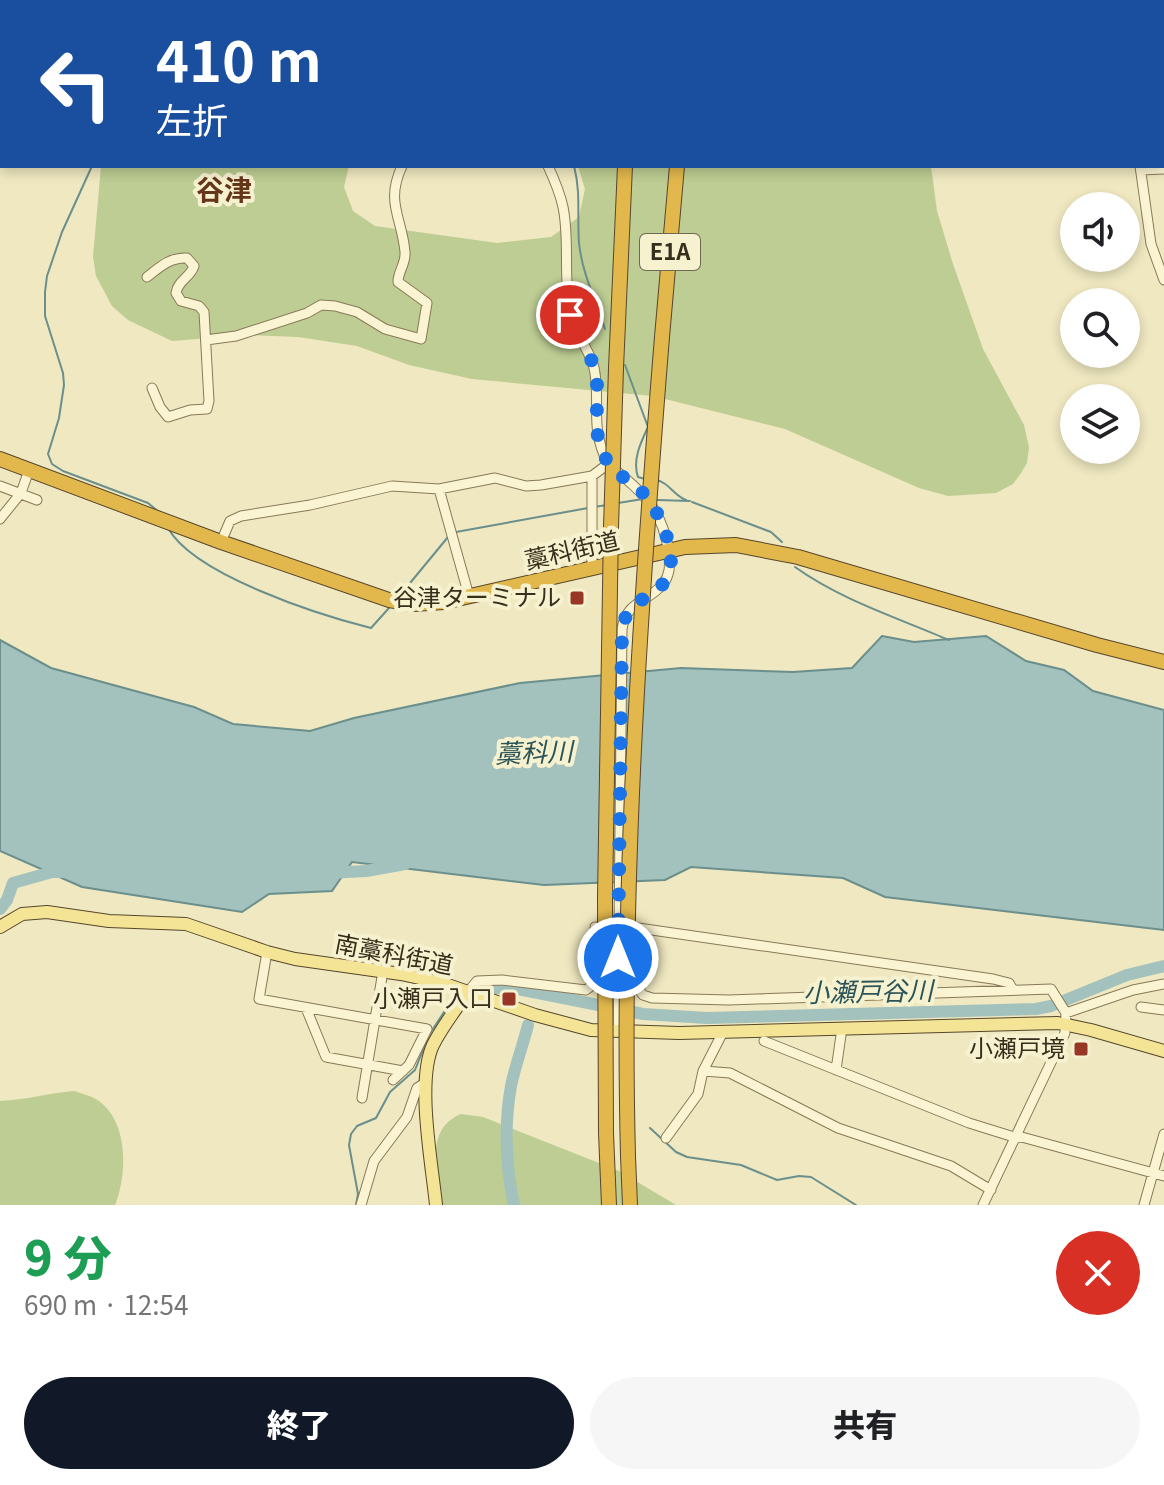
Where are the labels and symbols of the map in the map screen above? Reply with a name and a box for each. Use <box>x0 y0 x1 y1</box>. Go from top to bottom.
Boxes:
district label: 谷津 <box>196 168 252 208</box>
road number: E1A <box>640 234 700 270</box>
pin <box>536 281 604 349</box>
street label: 藁科街道 <box>521 521 622 576</box>
place label: 谷津ターミナル <box>393 578 561 613</box>
marker: 谷津ターミナル <box>568 589 586 607</box>
water label: 藁科川 <box>494 731 577 770</box>
position arrow <box>576 916 660 1000</box>
street label: 南藁科街道 <box>332 924 457 981</box>
water label: 小瀬戸谷川 <box>803 970 936 1009</box>
place label: 小瀬戸入口 <box>373 979 493 1014</box>
marker: 小瀬戸入口 <box>500 990 518 1008</box>
place label: 小瀬戸境 <box>969 1029 1065 1064</box>
marker: 小瀬戸境 <box>1072 1040 1090 1058</box>

